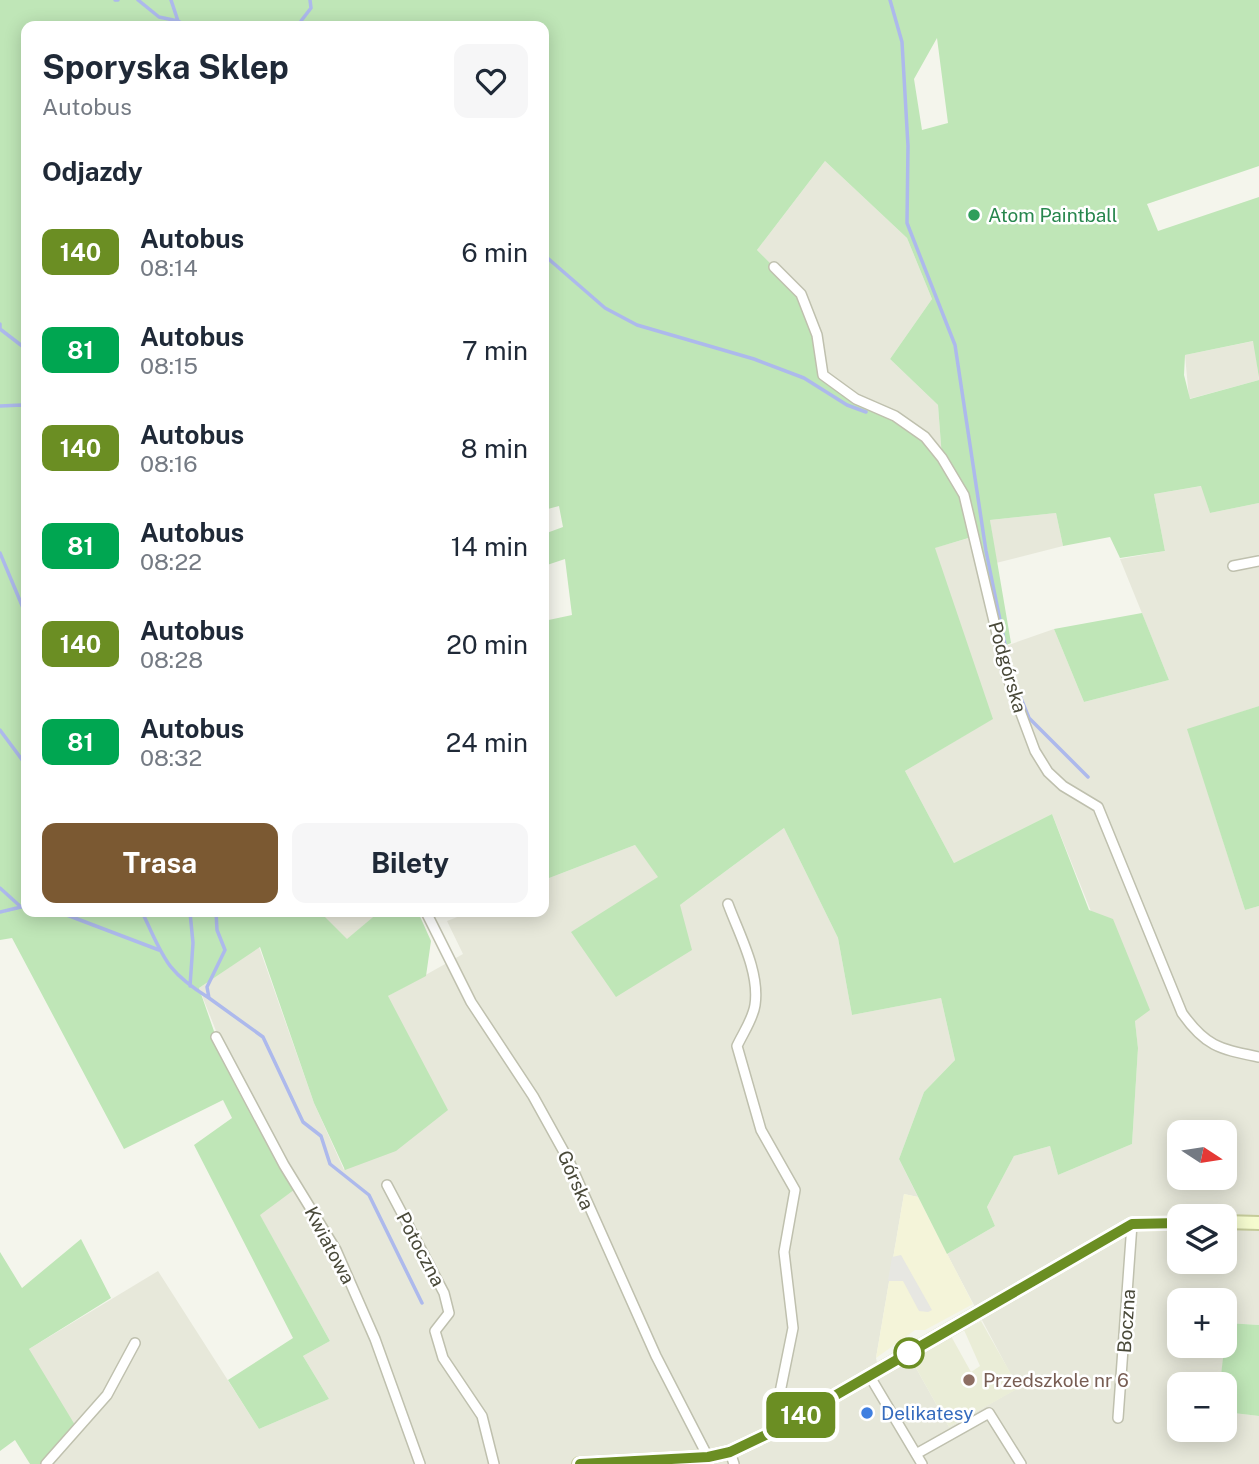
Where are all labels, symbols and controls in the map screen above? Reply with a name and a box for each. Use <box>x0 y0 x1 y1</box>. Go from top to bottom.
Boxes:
button: heart <box>454 44 528 118</box>
text: Sporyska Sklep <box>42 48 289 86</box>
text: Autobus <box>42 93 132 120</box>
text: Odjazdy <box>42 156 143 187</box>
place label: Atom Paintball <box>988 204 1118 226</box>
marker: Atom Paintball <box>966 207 982 223</box>
text: Autobus <box>140 223 244 254</box>
text: 6 min <box>461 237 528 268</box>
text: 140 <box>60 238 101 266</box>
text: 08:14 <box>140 254 198 281</box>
text: Autobus <box>140 321 244 352</box>
text: 7 min <box>462 335 528 366</box>
text: 81 <box>67 336 94 364</box>
text: 08:15 <box>140 352 198 379</box>
text: Autobus <box>140 419 244 450</box>
text: 8 min <box>461 433 528 464</box>
text: 140 <box>60 434 101 462</box>
text: 08:16 <box>140 450 198 477</box>
text: Autobus <box>140 517 244 548</box>
text: 14 min <box>451 531 528 562</box>
text: 81 <box>67 532 94 560</box>
text: 08:22 <box>140 548 202 575</box>
text: Autobus <box>140 615 244 646</box>
street label: Podgórska <box>984 619 1032 715</box>
text: 20 min <box>446 629 528 660</box>
text: 140 <box>60 630 101 658</box>
text: 08:28 <box>140 646 203 673</box>
text: Autobus <box>140 713 244 744</box>
text: 24 min <box>446 727 528 758</box>
text: 81 <box>67 728 94 756</box>
text: 08:32 <box>140 744 202 771</box>
button: Trasa <box>42 823 278 903</box>
button: Bilety <box>292 823 528 903</box>
north arrow <box>1167 1120 1237 1190</box>
map controls <box>1167 1120 1237 1442</box>
street label: Górska <box>553 1147 599 1213</box>
street label: Kwiatowa <box>300 1202 360 1288</box>
button: layers <box>1167 1204 1237 1274</box>
street label: Potoczna <box>392 1208 450 1290</box>
street label: Boczna <box>1113 1288 1139 1354</box>
button: + <box>1167 1288 1237 1358</box>
unlabelled marker <box>894 1338 924 1368</box>
place label: Przedszkole nr 6 <box>983 1369 1129 1391</box>
marker: Przedszkole nr 6 <box>961 1372 977 1388</box>
button: − <box>1167 1372 1237 1442</box>
line badge: 140 <box>761 1392 841 1438</box>
text: 140 <box>780 1401 822 1429</box>
place label: Delikatesy <box>881 1402 974 1424</box>
marker: Delikatesy <box>859 1405 875 1421</box>

